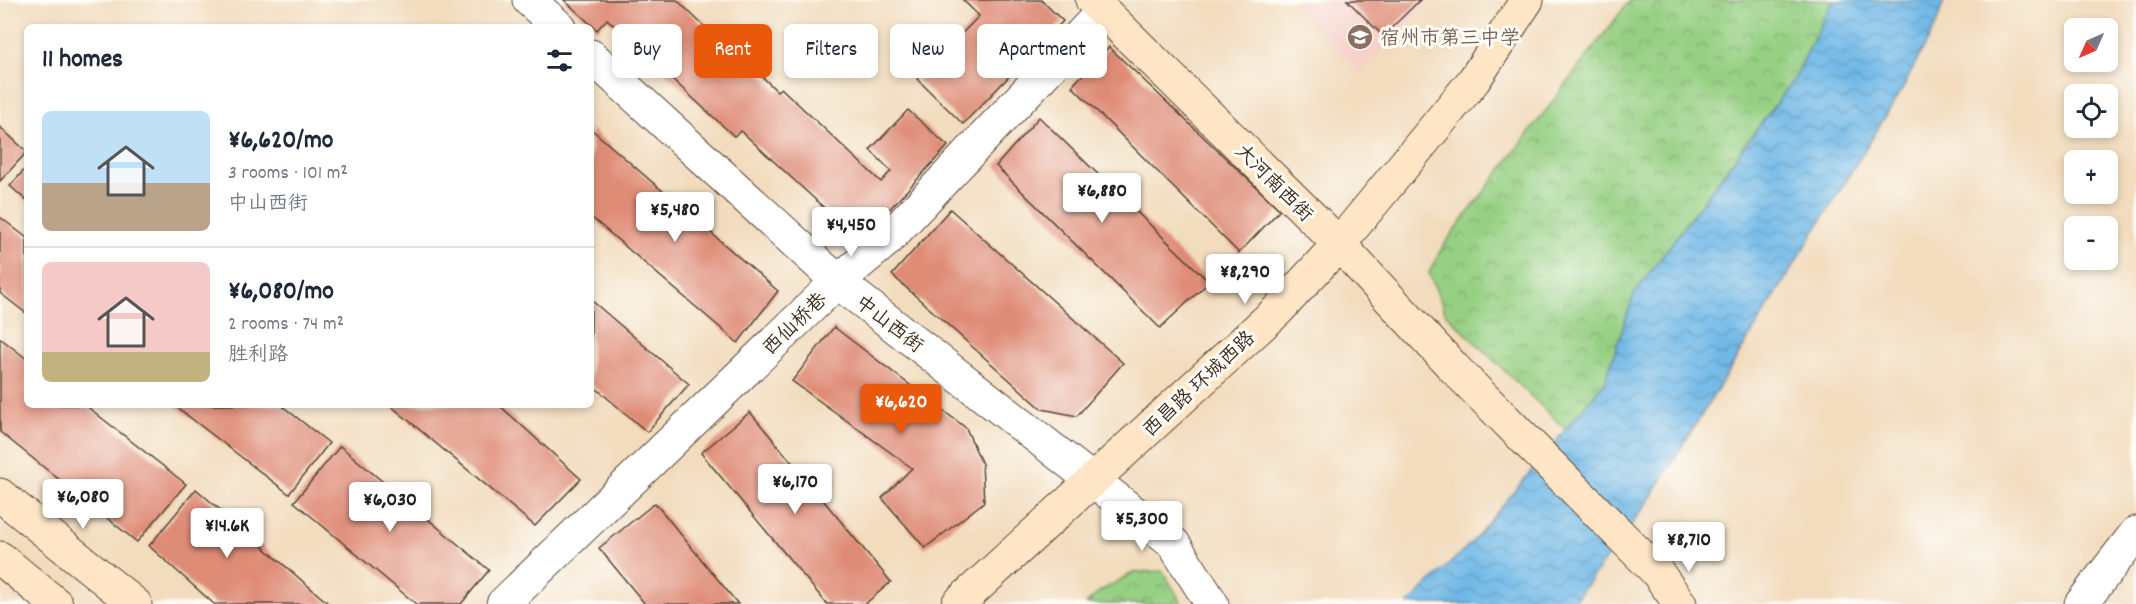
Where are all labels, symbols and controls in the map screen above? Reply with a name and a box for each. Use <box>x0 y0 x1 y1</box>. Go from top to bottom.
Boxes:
north arrow <box>2064 18 2118 72</box>
map controls <box>2064 18 2118 270</box>
school or university icon: 宿州市第三中学 <box>1345 22 1375 52</box>
chip: Buy <box>612 24 682 78</box>
chip: Rent <box>694 24 772 78</box>
chip: Filters <box>784 24 878 78</box>
chip: New <box>890 24 965 78</box>
chip: Apartment <box>977 24 1107 78</box>
place label: 宿州市第三中学 <box>1380 26 1520 54</box>
text: 11 homes <box>42 42 123 79</box>
icon: filters <box>543 44 576 77</box>
button: locate <box>2064 84 2118 138</box>
text: ¥6,620/mo <box>228 123 333 160</box>
icon: home <box>90 135 162 207</box>
street label: 大河南西街 <box>1228 139 1318 229</box>
button: + <box>2064 150 2118 204</box>
text: 3 rooms · 101 m² <box>228 160 348 188</box>
pin: ¥6,880 <box>1053 173 1151 224</box>
text: ¥6,880 <box>1077 178 1127 206</box>
text: 中山西街 <box>228 191 308 219</box>
pin: ¥5,480 <box>626 192 724 243</box>
text: ¥5,480 <box>650 197 700 225</box>
pin: ¥4,450 <box>802 207 900 258</box>
text: ¥4,450 <box>826 212 876 240</box>
button: − <box>2064 216 2118 270</box>
pin: ¥8,290 <box>1196 254 1294 305</box>
text: ¥8,290 <box>1220 259 1270 287</box>
text: ¥6,080/mo <box>228 274 334 311</box>
icon: home <box>90 286 162 358</box>
street label: 西仙桥巷 <box>758 287 835 363</box>
street label: 中山西街 <box>848 290 928 361</box>
text: 2 rooms · 74 m² <box>228 311 344 339</box>
street label: 西昌路 环城西路 <box>1138 325 1263 445</box>
text: 胜利路 <box>228 342 288 370</box>
pin: ¥6,620 <box>852 384 950 435</box>
text: ¥6,620 <box>875 389 927 417</box>
pin: ¥6,170 <box>746 464 844 515</box>
text: ¥6,170 <box>772 469 818 497</box>
pin: ¥6,080 <box>34 479 132 530</box>
pin: ¥6,030 <box>341 482 439 533</box>
text: ¥6,080 <box>56 484 110 512</box>
text: ¥6,030 <box>363 487 417 515</box>
pin: ¥5,300 <box>1093 501 1191 552</box>
text: ¥5,300 <box>1115 506 1169 534</box>
pin: ¥14.6K <box>178 508 276 559</box>
text: ¥14.6K <box>205 513 249 541</box>
pin: ¥8,710 <box>1640 522 1738 573</box>
text: ¥8,710 <box>1667 527 1711 555</box>

